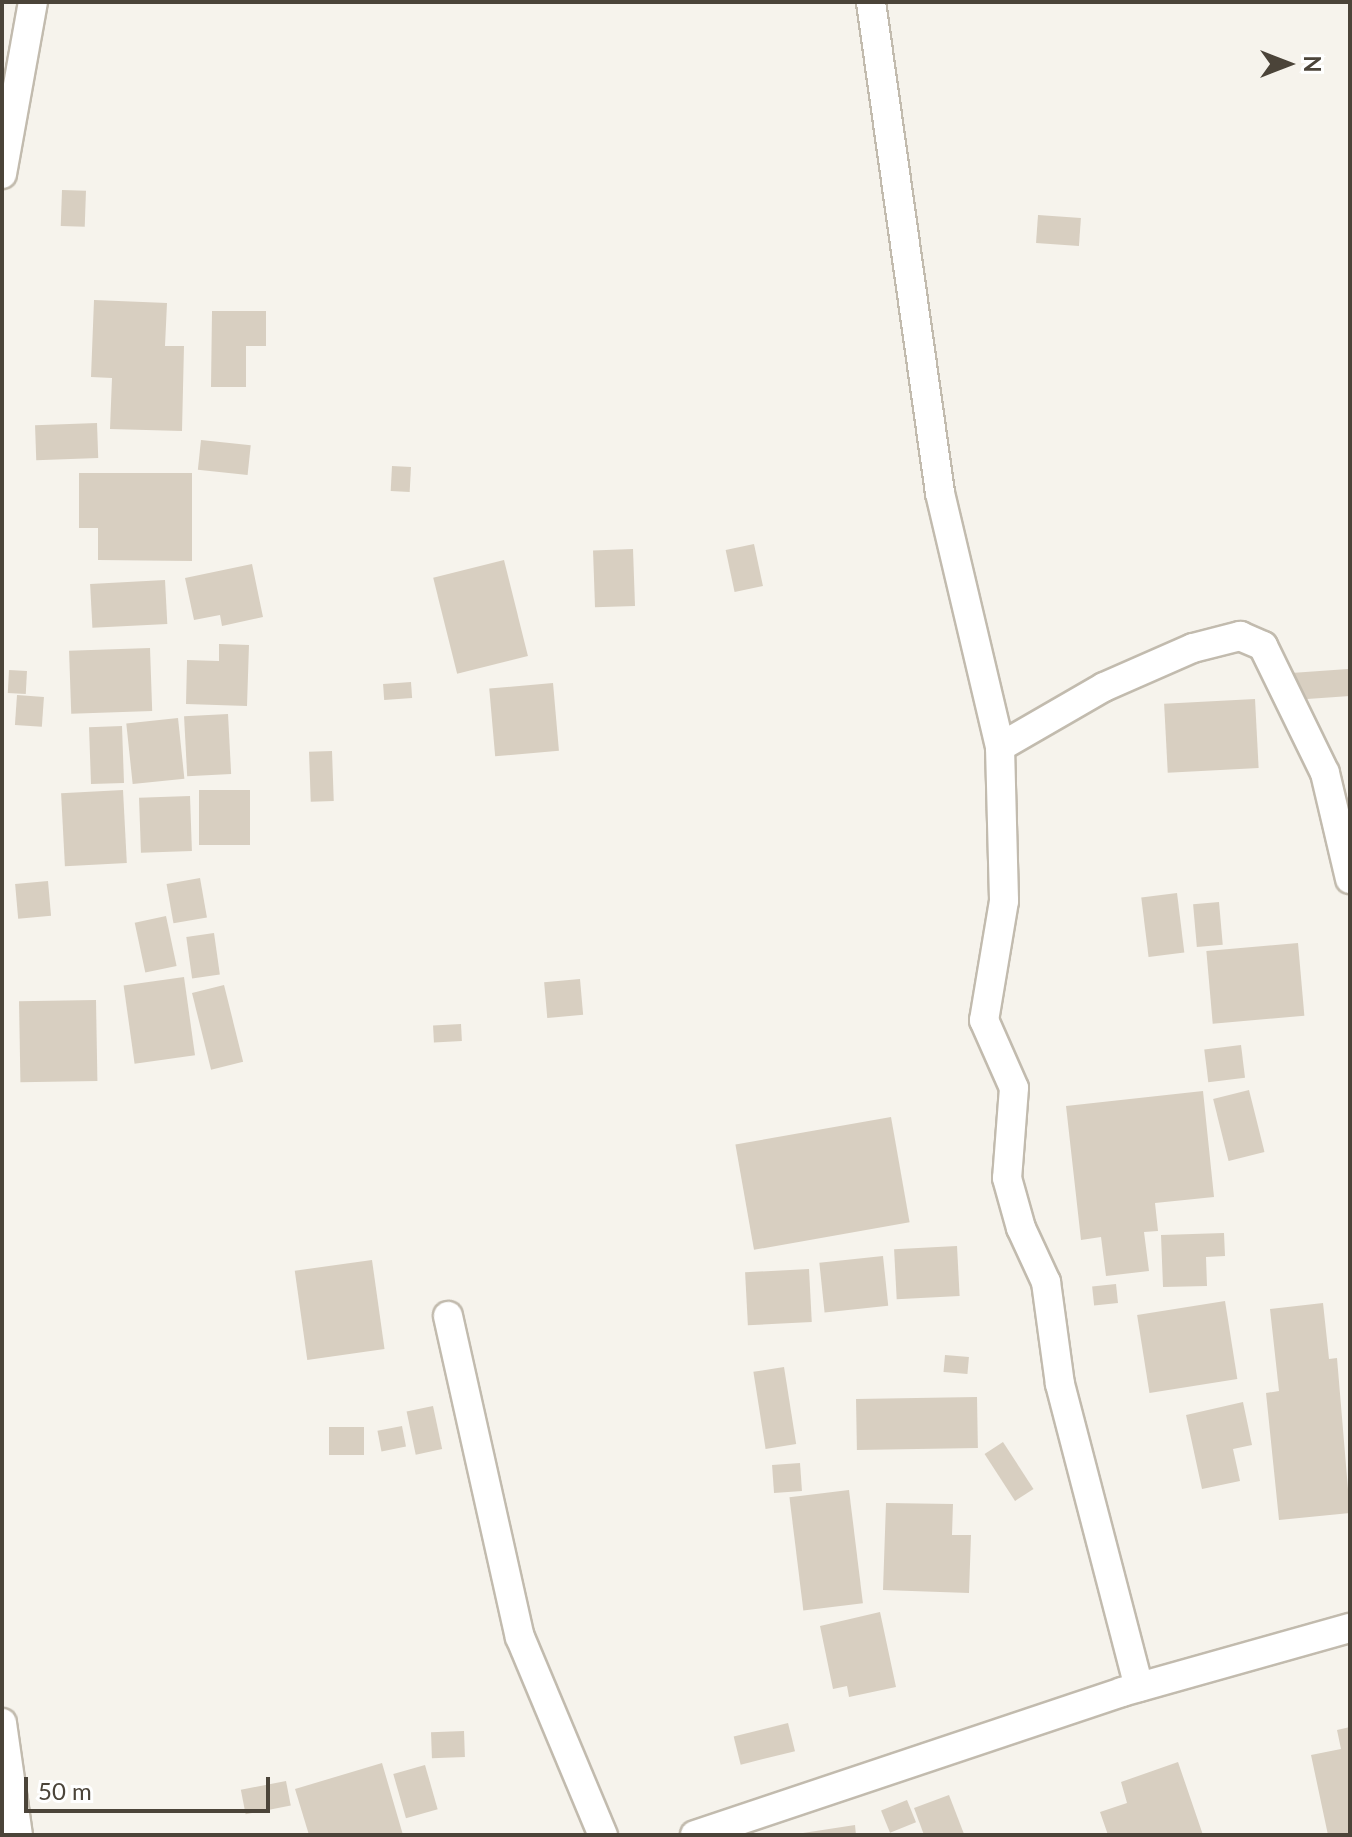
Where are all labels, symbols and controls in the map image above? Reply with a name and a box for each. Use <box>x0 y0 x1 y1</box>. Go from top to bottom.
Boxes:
north arrow <box>1248 24 1328 104</box>
text: N <box>1299 56 1326 72</box>
scale bar <box>28 1761 274 1811</box>
text: 50 m <box>38 1776 92 1805</box>

